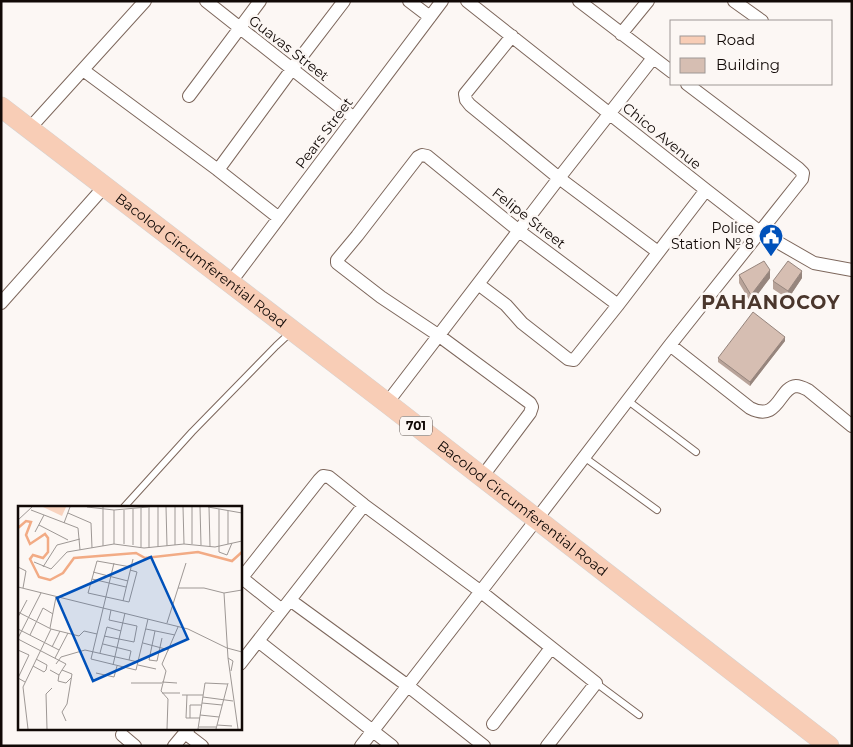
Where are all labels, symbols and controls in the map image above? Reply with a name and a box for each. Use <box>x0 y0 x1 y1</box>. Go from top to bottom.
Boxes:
street label: Guavas Street <box>245 11 333 85</box>
legend <box>670 20 833 85</box>
text: Road <box>716 30 755 49</box>
text: Building <box>716 55 780 74</box>
street label: Pears Street <box>291 93 357 172</box>
street label: Chico Avenue <box>619 99 705 173</box>
street label: Felipe Street <box>489 184 570 253</box>
street label: Bacolod Circumferential Road <box>112 189 290 332</box>
place label: Police Station № 8 <box>671 219 754 253</box>
public building icon: Police Station № 8 <box>758 223 784 257</box>
district label: PAHANOCOY <box>701 291 841 314</box>
road number: 701 <box>400 416 432 436</box>
street label: Bacolod Circumferential Road <box>434 436 611 580</box>
inset map <box>18 506 241 730</box>

